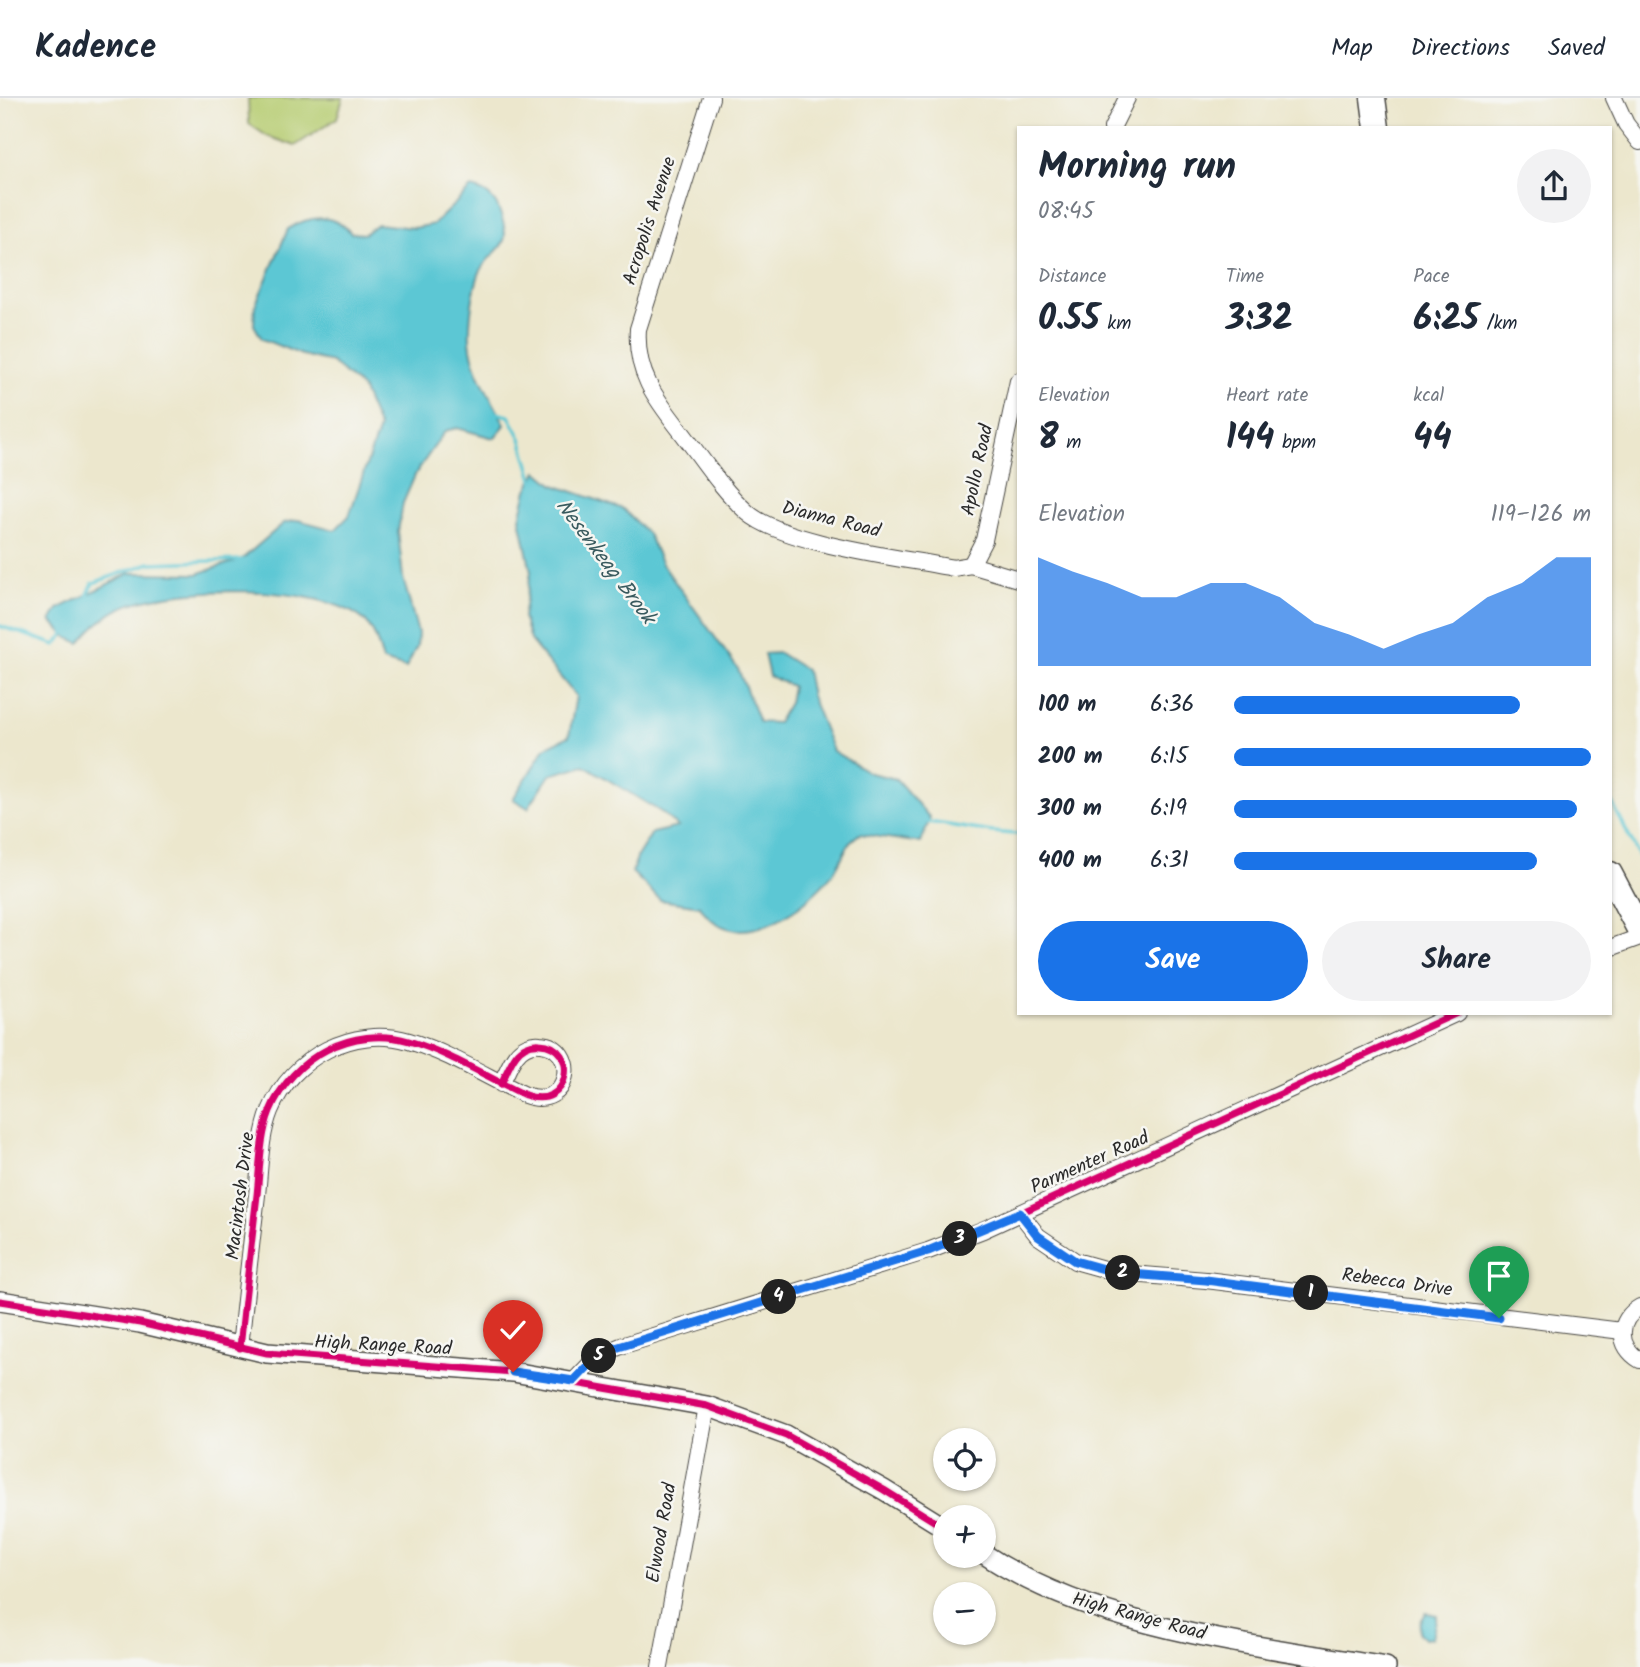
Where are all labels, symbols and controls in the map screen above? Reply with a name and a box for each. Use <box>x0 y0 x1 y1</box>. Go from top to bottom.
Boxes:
text: Kadence <box>35 22 156 75</box>
text: Map <box>1331 29 1373 68</box>
text: Directions <box>1411 29 1510 68</box>
text: Saved <box>1548 29 1605 68</box>
text: Morning run <box>1038 138 1236 198</box>
button: share <box>1517 149 1591 223</box>
street label: Acropolis Avenue <box>615 152 685 289</box>
text: 08:45 <box>1038 194 1094 230</box>
text: Distance <box>1038 262 1106 292</box>
text: Time <box>1226 262 1264 292</box>
text: Pace <box>1413 262 1450 292</box>
text: 0.55 <box>1038 292 1100 348</box>
text: 3:32 <box>1226 292 1293 348</box>
text: 6:25 <box>1413 292 1479 348</box>
text: km <box>1100 309 1131 339</box>
text: /km <box>1479 309 1517 339</box>
text: Elevation <box>1038 381 1110 411</box>
text: Heart rate <box>1226 381 1308 411</box>
text: kcal <box>1413 381 1444 411</box>
text: 8 <box>1038 411 1059 467</box>
text: 144 <box>1226 411 1274 467</box>
text: 44 <box>1413 411 1451 467</box>
street label: Apollo Road <box>954 421 1002 519</box>
text: m <box>1059 428 1081 458</box>
text: bpm <box>1274 428 1316 458</box>
water label: Nesenkeag Brook <box>547 492 665 634</box>
street label: Dianna Road <box>779 493 884 547</box>
text: Elevation <box>1038 497 1125 533</box>
text: 119–126 m <box>1490 497 1591 533</box>
text: 100 m <box>1038 687 1096 723</box>
text: 6:36 <box>1150 687 1194 723</box>
text: 200 m <box>1038 739 1103 775</box>
text: 6:15 <box>1150 739 1188 775</box>
text: 300 m <box>1038 791 1102 827</box>
text: 6:19 <box>1150 791 1187 827</box>
text: 400 m <box>1038 843 1102 879</box>
text: 6:31 <box>1150 843 1189 879</box>
button: Save <box>1038 921 1308 1001</box>
button: Share <box>1322 921 1591 1001</box>
street label: Parmenter Road <box>1026 1123 1155 1203</box>
street label: Macintosh Drive <box>218 1130 264 1262</box>
pin: 3 <box>942 1222 978 1256</box>
text: 3 <box>954 1223 965 1253</box>
pin <box>1469 1246 1529 1318</box>
pin: 2 <box>1106 1256 1140 1290</box>
text: 2 <box>1117 1257 1128 1287</box>
icon: arrive <box>1480 1257 1518 1295</box>
street label: Rebecca Drive <box>1340 1260 1455 1306</box>
pin: 1 <box>1294 1276 1328 1310</box>
text: 1 <box>1308 1277 1313 1307</box>
pin: 4 <box>762 1280 796 1314</box>
text: 4 <box>773 1281 784 1311</box>
pin <box>483 1300 543 1372</box>
icon: check <box>494 1311 532 1349</box>
street label: High Range Road <box>314 1327 453 1365</box>
pin: 5 <box>582 1338 616 1374</box>
text: 5 <box>594 1340 603 1370</box>
map controls <box>933 1428 996 1645</box>
button: locate <box>933 1428 996 1491</box>
street label: Elwood Road <box>638 1480 686 1585</box>
button: + <box>933 1505 996 1568</box>
button: − <box>933 1582 996 1645</box>
street label: High Range Road <box>1069 1585 1210 1649</box>

